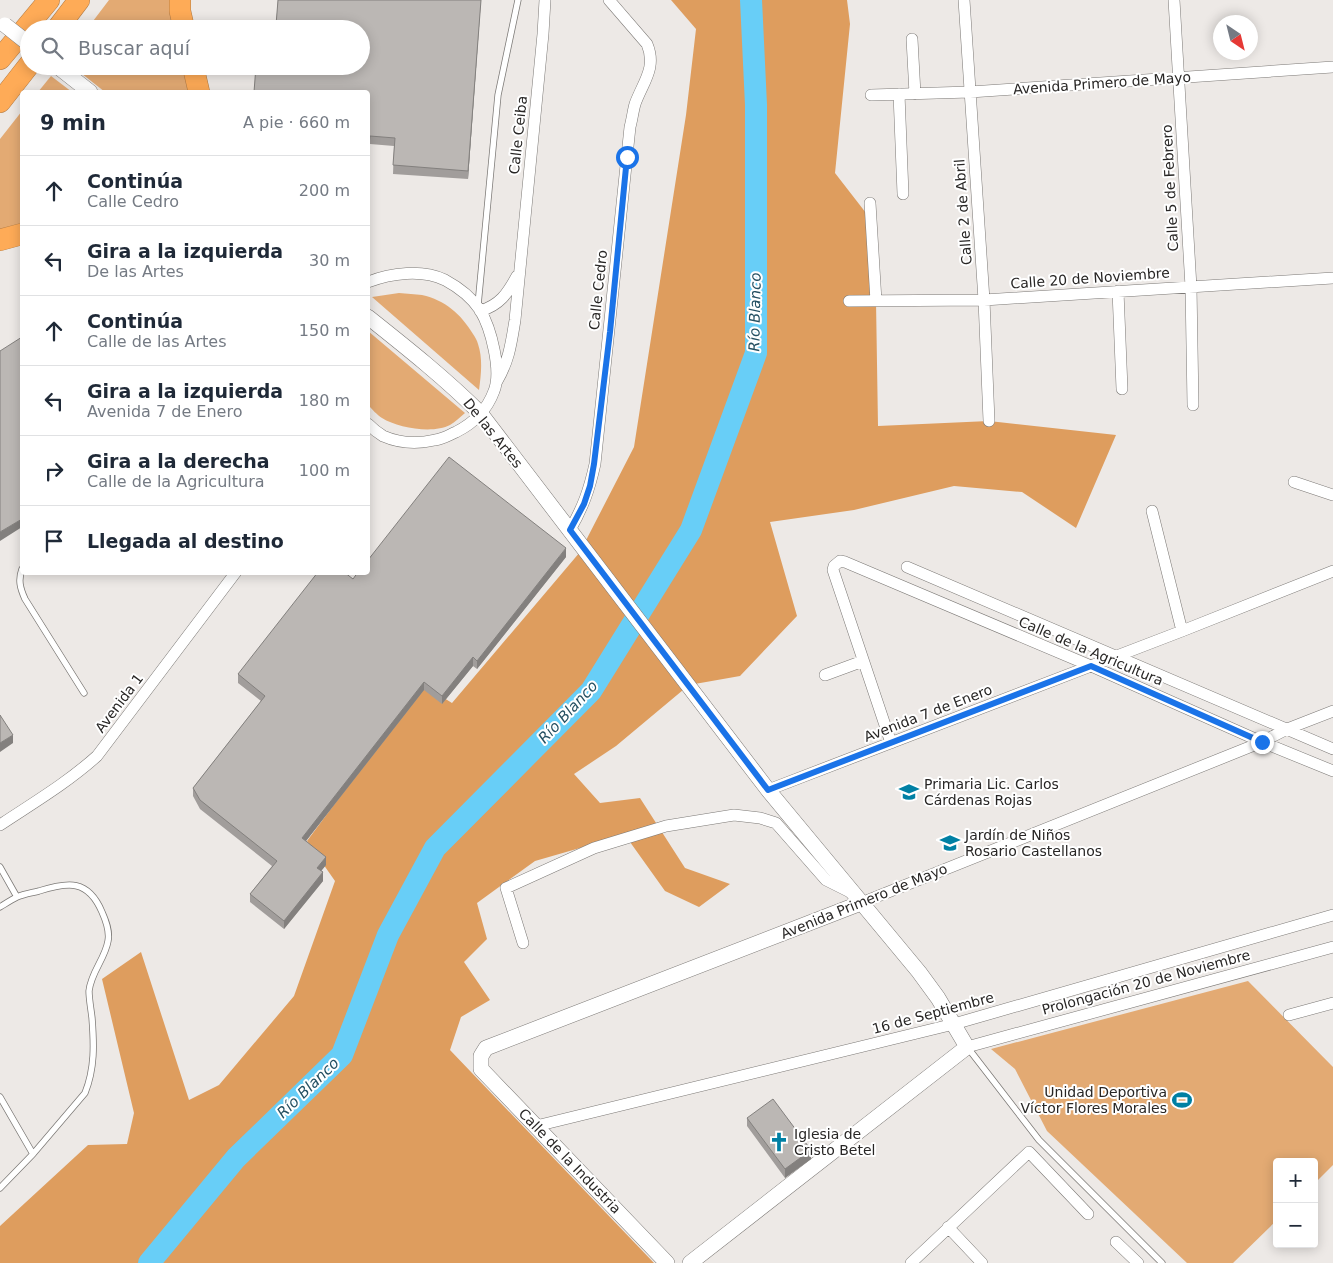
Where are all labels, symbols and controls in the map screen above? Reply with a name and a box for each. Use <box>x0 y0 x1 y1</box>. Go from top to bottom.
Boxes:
north arrow <box>1213 15 1258 60</box>
search box <box>20 20 370 75</box>
icon: search <box>38 34 66 62</box>
text: Buscar aquí <box>78 37 190 59</box>
street label: Avenida Primero de Mayo <box>1012 69 1192 97</box>
street label: Calle Ceiba <box>506 95 530 175</box>
text: 9 min <box>40 111 106 135</box>
text: A pie · 660 m <box>243 113 350 132</box>
street label: Calle 5 de Febrero <box>1159 124 1181 252</box>
route start <box>616 146 639 169</box>
street label: Calle 2 de Abril <box>951 158 975 266</box>
text: Continúa <box>87 170 183 192</box>
icon: ahead <box>40 177 68 205</box>
text: 200 m <box>299 181 350 200</box>
text: Calle Cedro <box>87 192 179 211</box>
text: Gira a la izquierda <box>87 240 283 262</box>
icon: left <box>40 247 68 275</box>
street label: Calle Cedro <box>586 249 610 331</box>
text: 30 m <box>309 251 350 270</box>
text: De las Artes <box>87 262 184 281</box>
street label: Calle 20 de Noviembre <box>1010 264 1170 292</box>
water label: Río Blanco <box>745 272 765 352</box>
text: Continúa <box>87 310 183 332</box>
icon: ahead <box>40 317 68 345</box>
text: 150 m <box>299 321 350 340</box>
text: Calle de las Artes <box>87 332 227 351</box>
text: Gira a la izquierda <box>87 380 283 402</box>
icon: left <box>40 387 68 415</box>
text: 180 m <box>299 391 350 410</box>
street label: De las Artes <box>460 395 526 471</box>
text: Avenida 7 de Enero <box>87 402 242 421</box>
text: Gira a la derecha <box>87 450 270 472</box>
icon: right <box>40 457 68 485</box>
text: 100 m <box>299 461 350 480</box>
text: Calle de la Agricultura <box>87 472 265 491</box>
icon: arrive <box>40 527 68 555</box>
text: Llegada al destino <box>87 530 284 552</box>
street label: Calle de la Agricultura <box>1016 613 1166 689</box>
street label: Avenida 1 <box>92 671 146 735</box>
water label: Río Blanco <box>534 677 602 747</box>
street label: Avenida 7 de Enero <box>862 681 994 745</box>
route end <box>1251 731 1274 754</box>
place label: Primaria Lic. Carlos Cárdenas Rojas <box>924 776 1059 808</box>
school or university icon: Primaria Lic. Carlos Cárdenas Rojas <box>898 781 920 803</box>
place label: Jardín de Niños Rosario Castellanos <box>964 827 1102 859</box>
school or university icon: Jardín de Niños Rosario Castellanos <box>939 832 961 854</box>
street label: Avenida Primero de Mayo <box>778 860 950 942</box>
street label: Prolongación 20 de Noviembre <box>1040 946 1252 1018</box>
street label: 16 de Septiembre <box>870 989 996 1037</box>
water label: Río Blanco <box>273 1054 343 1122</box>
place label: Unidad Deportiva Víctor Flores Morales <box>1020 1084 1167 1116</box>
sports icon: Unidad Deportiva Víctor Flores Morales <box>1171 1089 1193 1111</box>
street label: Calle de la Industria <box>516 1105 624 1217</box>
place label: Iglesia de Cristo Betel <box>794 1126 875 1158</box>
church icon: Iglesia de Cristo Betel <box>768 1131 790 1153</box>
map controls <box>1273 1158 1318 1248</box>
button: + <box>1273 1158 1318 1203</box>
button: − <box>1273 1203 1318 1248</box>

